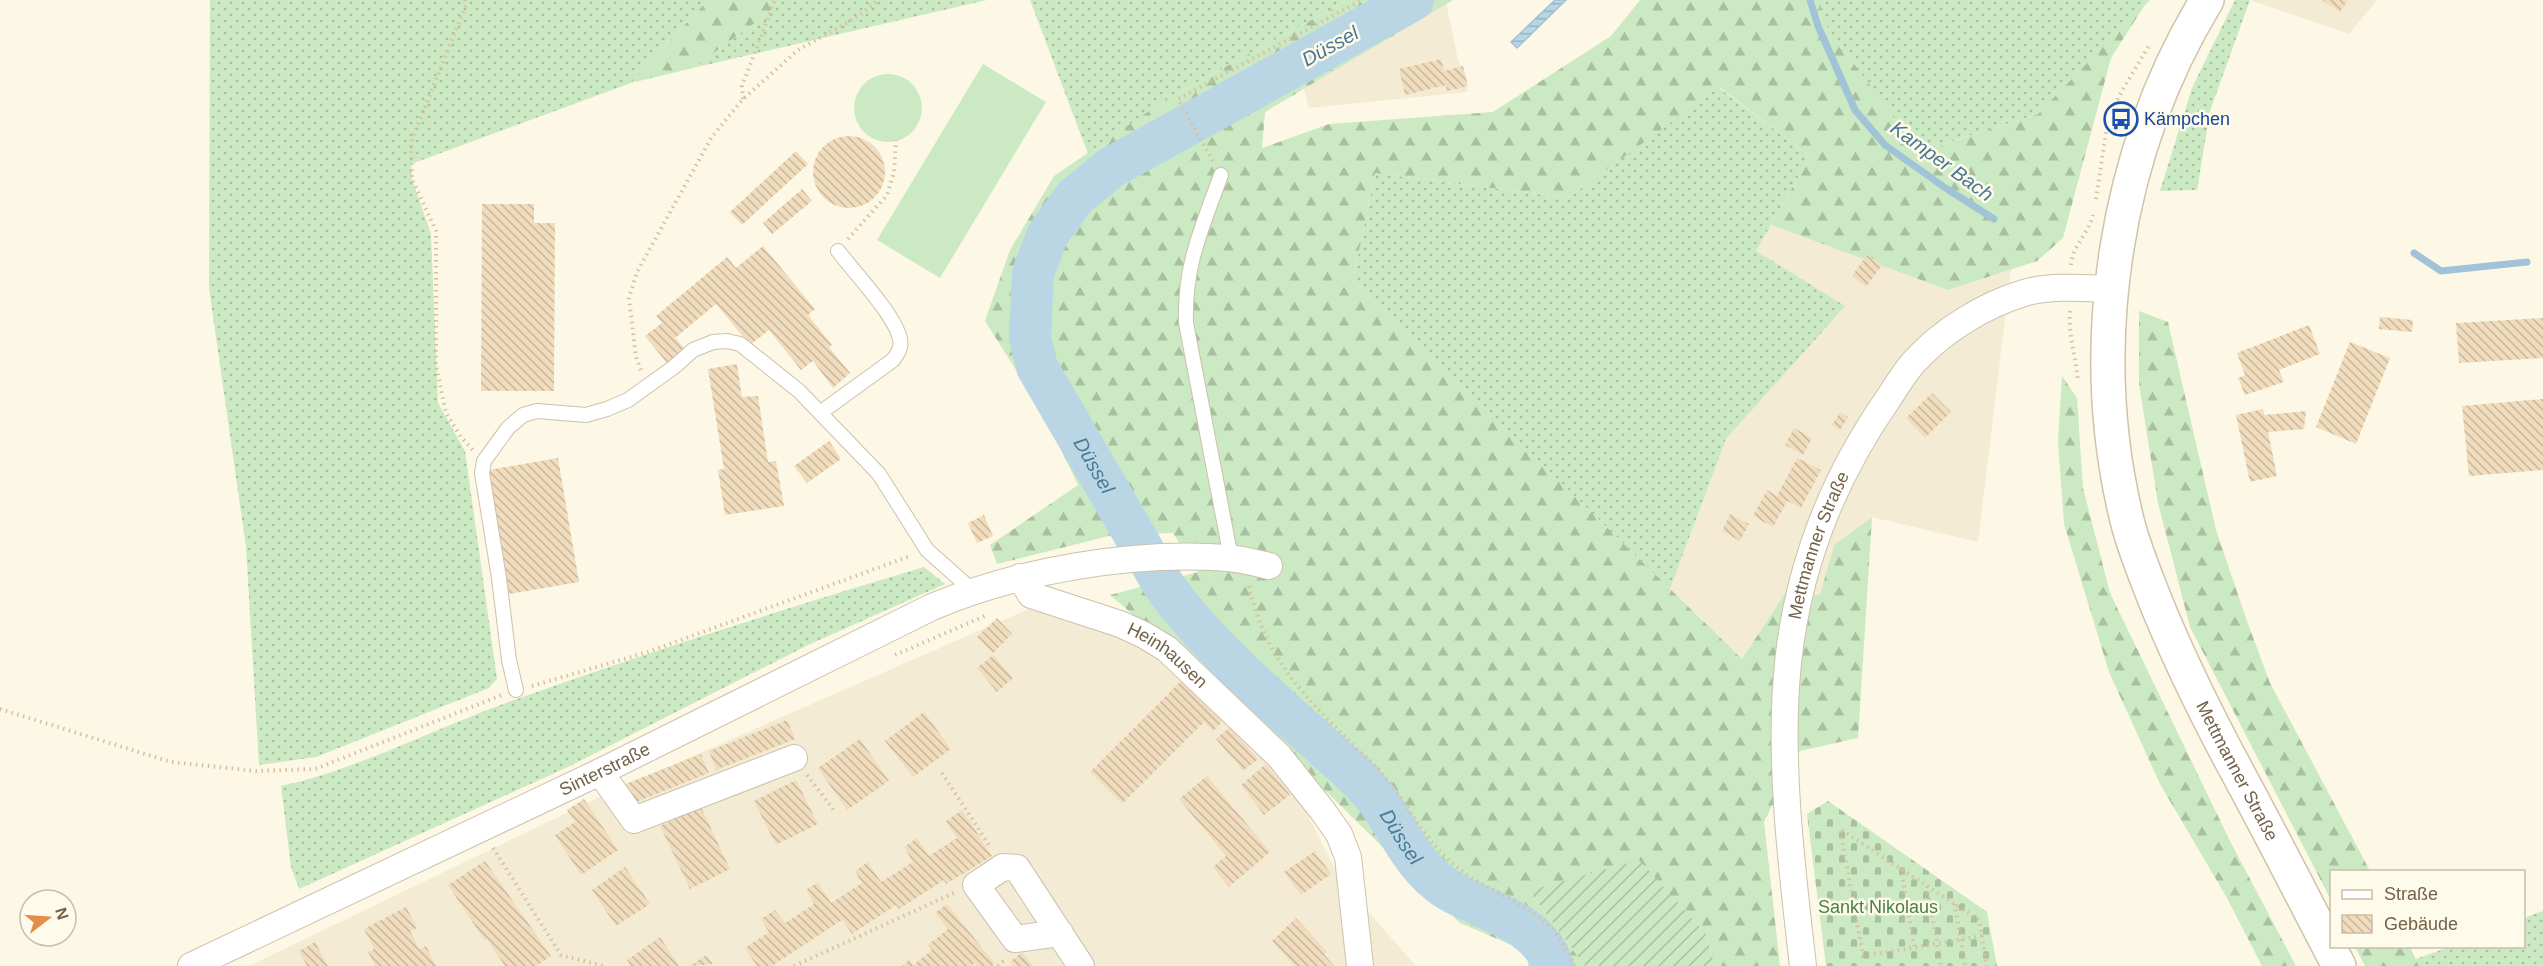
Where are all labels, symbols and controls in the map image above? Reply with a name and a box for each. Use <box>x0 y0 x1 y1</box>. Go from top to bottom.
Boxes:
water label: Düssel <box>1298 21 1363 70</box>
bus stop icon: Kämpchen <box>2103 101 2139 137</box>
place label: Kämpchen <box>2144 109 2230 129</box>
water label: Kamper Bach <box>1887 116 1997 206</box>
water label: Düssel <box>1069 433 1119 498</box>
street label: Mettmanner Straße <box>1785 468 1853 621</box>
street label: Heinhausen <box>1124 619 1212 692</box>
street label: Mettmanner Straße <box>2192 698 2282 844</box>
street label: Sinterstraße <box>556 739 653 800</box>
water label: Düssel <box>1376 805 1427 869</box>
legend <box>2330 870 2525 948</box>
text: Straße <box>2384 884 2438 904</box>
north arrow <box>18 888 78 948</box>
park label: Sankt Nikolaus <box>1818 897 1938 917</box>
text: N <box>52 906 72 922</box>
text: Gebäude <box>2384 914 2458 934</box>

